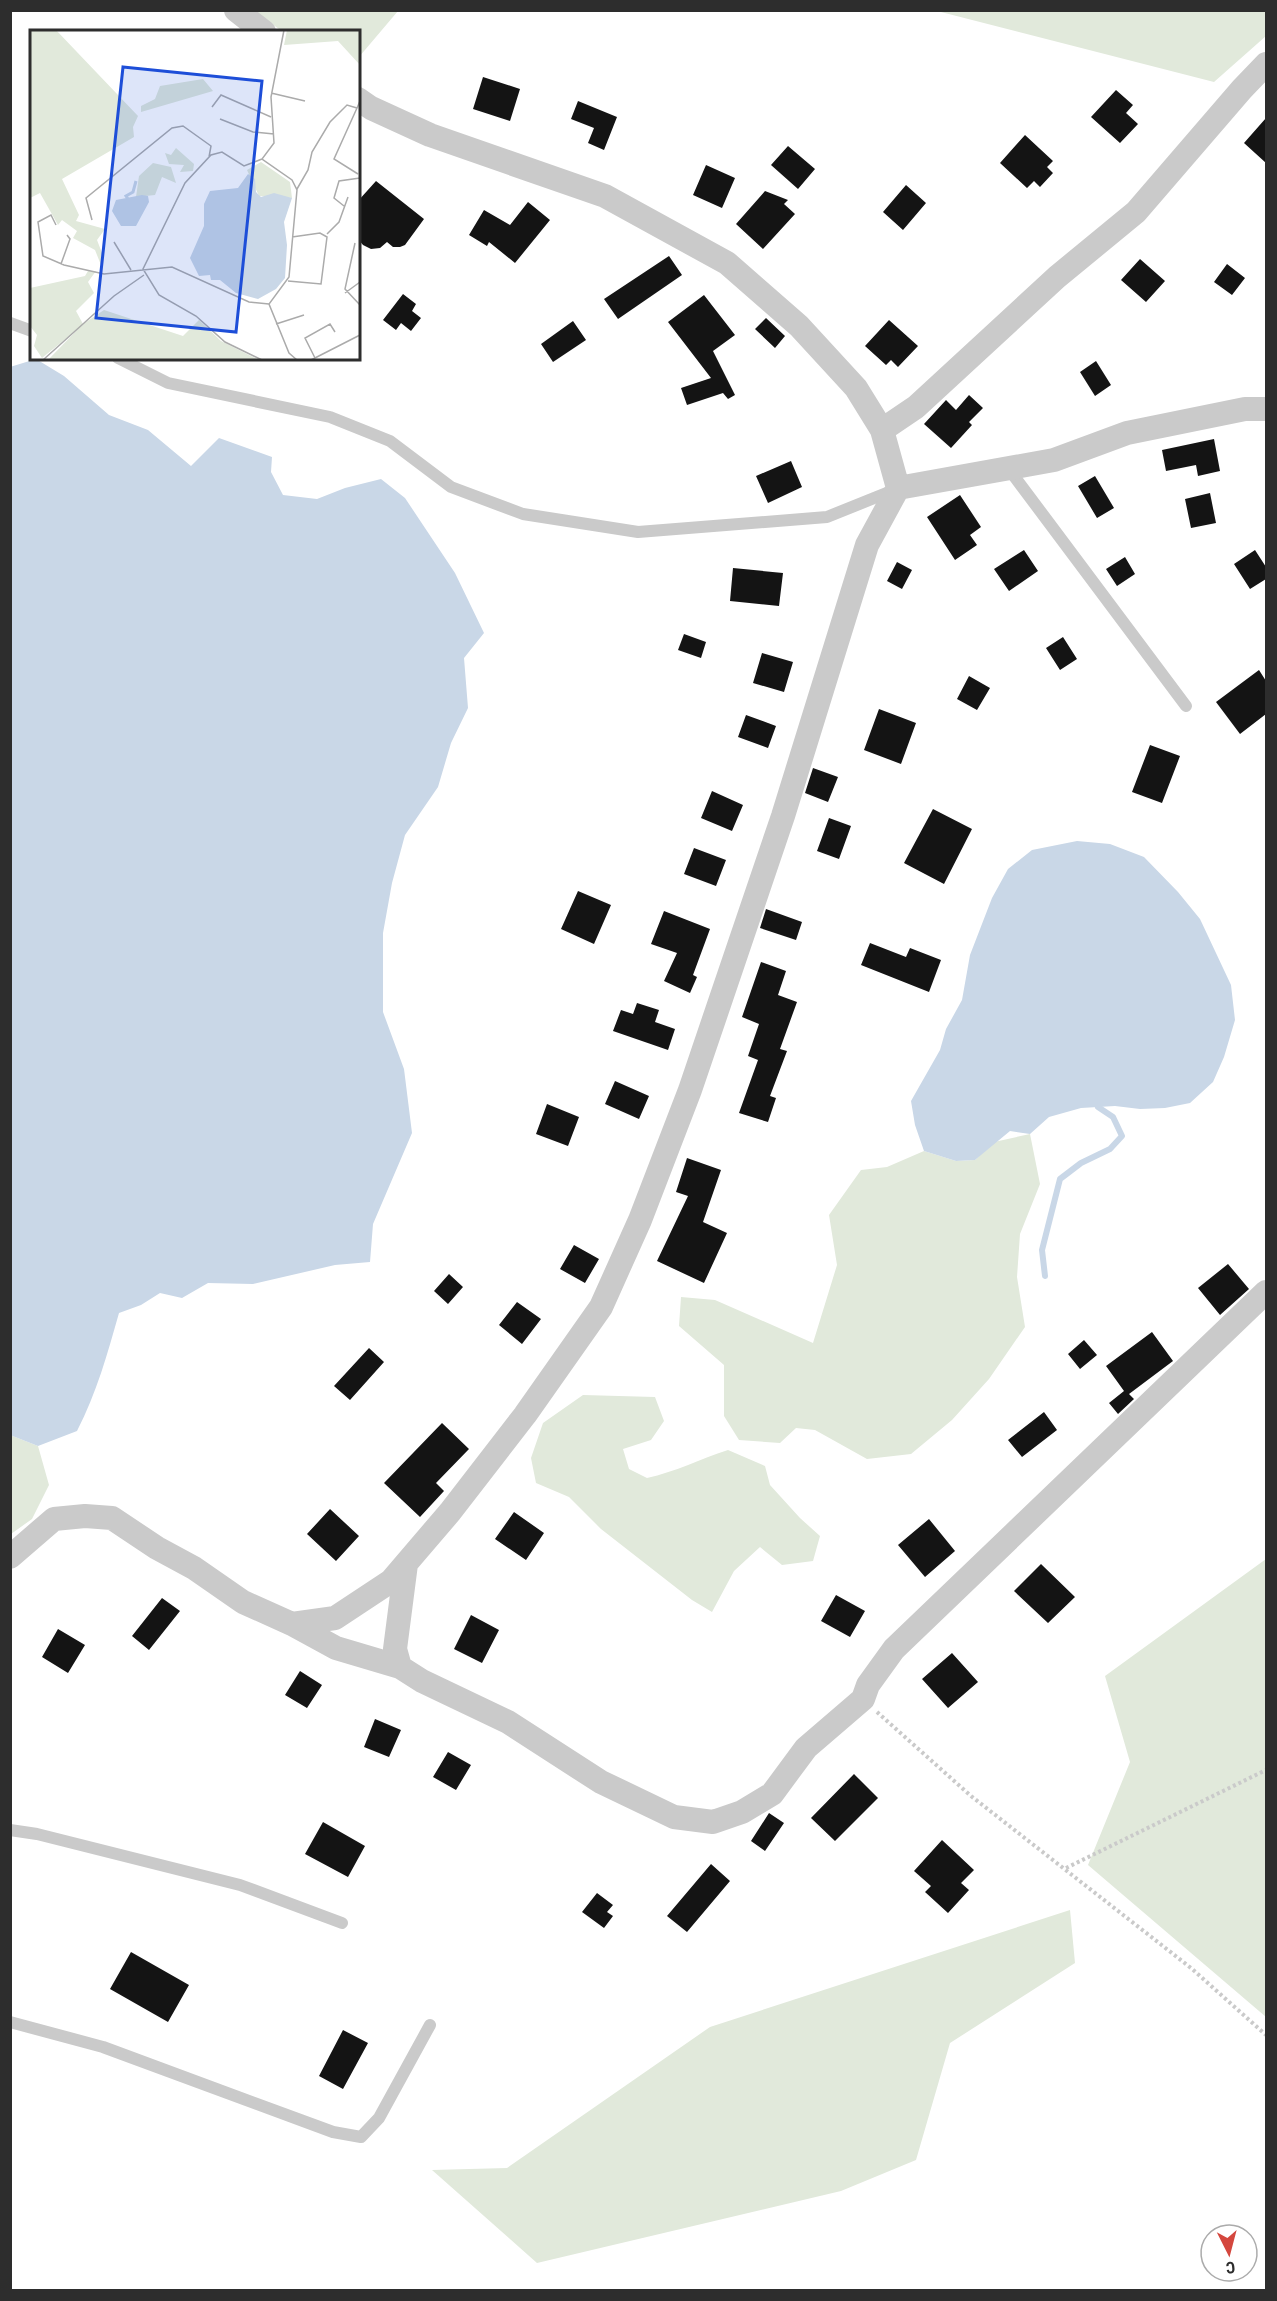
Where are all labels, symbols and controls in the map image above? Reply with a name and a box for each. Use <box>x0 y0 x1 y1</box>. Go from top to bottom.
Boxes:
inset map <box>30 30 360 360</box>
north arrow <box>1199 2223 1259 2283</box>
text: С <box>1225 2257 1236 2277</box>

